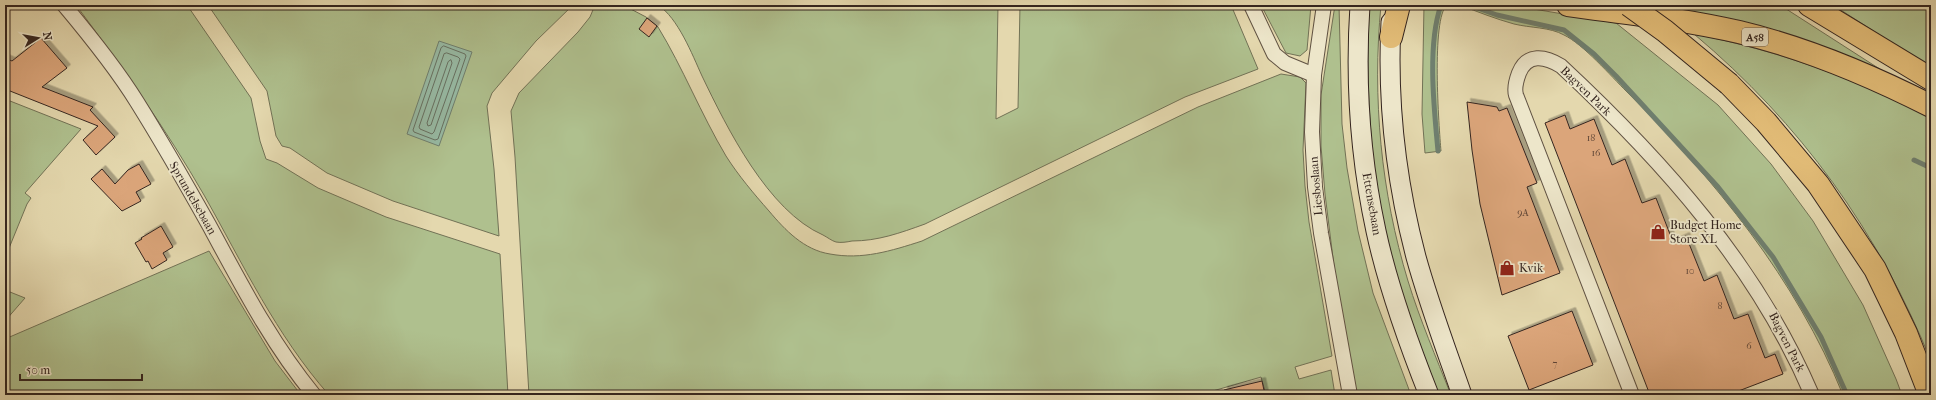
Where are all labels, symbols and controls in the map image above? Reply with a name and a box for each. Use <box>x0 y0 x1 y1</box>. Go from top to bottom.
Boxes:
north arrow <box>18 18 58 58</box>
road number: A58 <box>1742 28 1768 46</box>
text: N <box>40 31 55 42</box>
street label: Bagven Park <box>1558 63 1615 119</box>
house number: 18 <box>1587 132 1595 144</box>
house number: 16 <box>1592 147 1601 159</box>
street label: Liesboslaan <box>1306 156 1326 216</box>
street label: Sprundelsebaan <box>166 159 220 237</box>
street label: Ettensebaan <box>1360 172 1384 237</box>
house number: 9A <box>1517 207 1529 219</box>
place label: Budget Home Store XL <box>1670 218 1742 246</box>
shop icon: Budget Home Store XL <box>1649 223 1667 241</box>
shop icon: Kvik <box>1498 259 1516 277</box>
place label: Kvik <box>1519 261 1544 275</box>
house number: 10 <box>1685 265 1695 277</box>
house number: 8 <box>1717 300 1723 312</box>
street label: Bagven Park <box>1766 310 1808 375</box>
house number: 6 <box>1746 340 1752 352</box>
scale bar <box>20 356 142 382</box>
house number: 7 <box>1553 358 1558 370</box>
text: 50 m <box>26 363 50 377</box>

